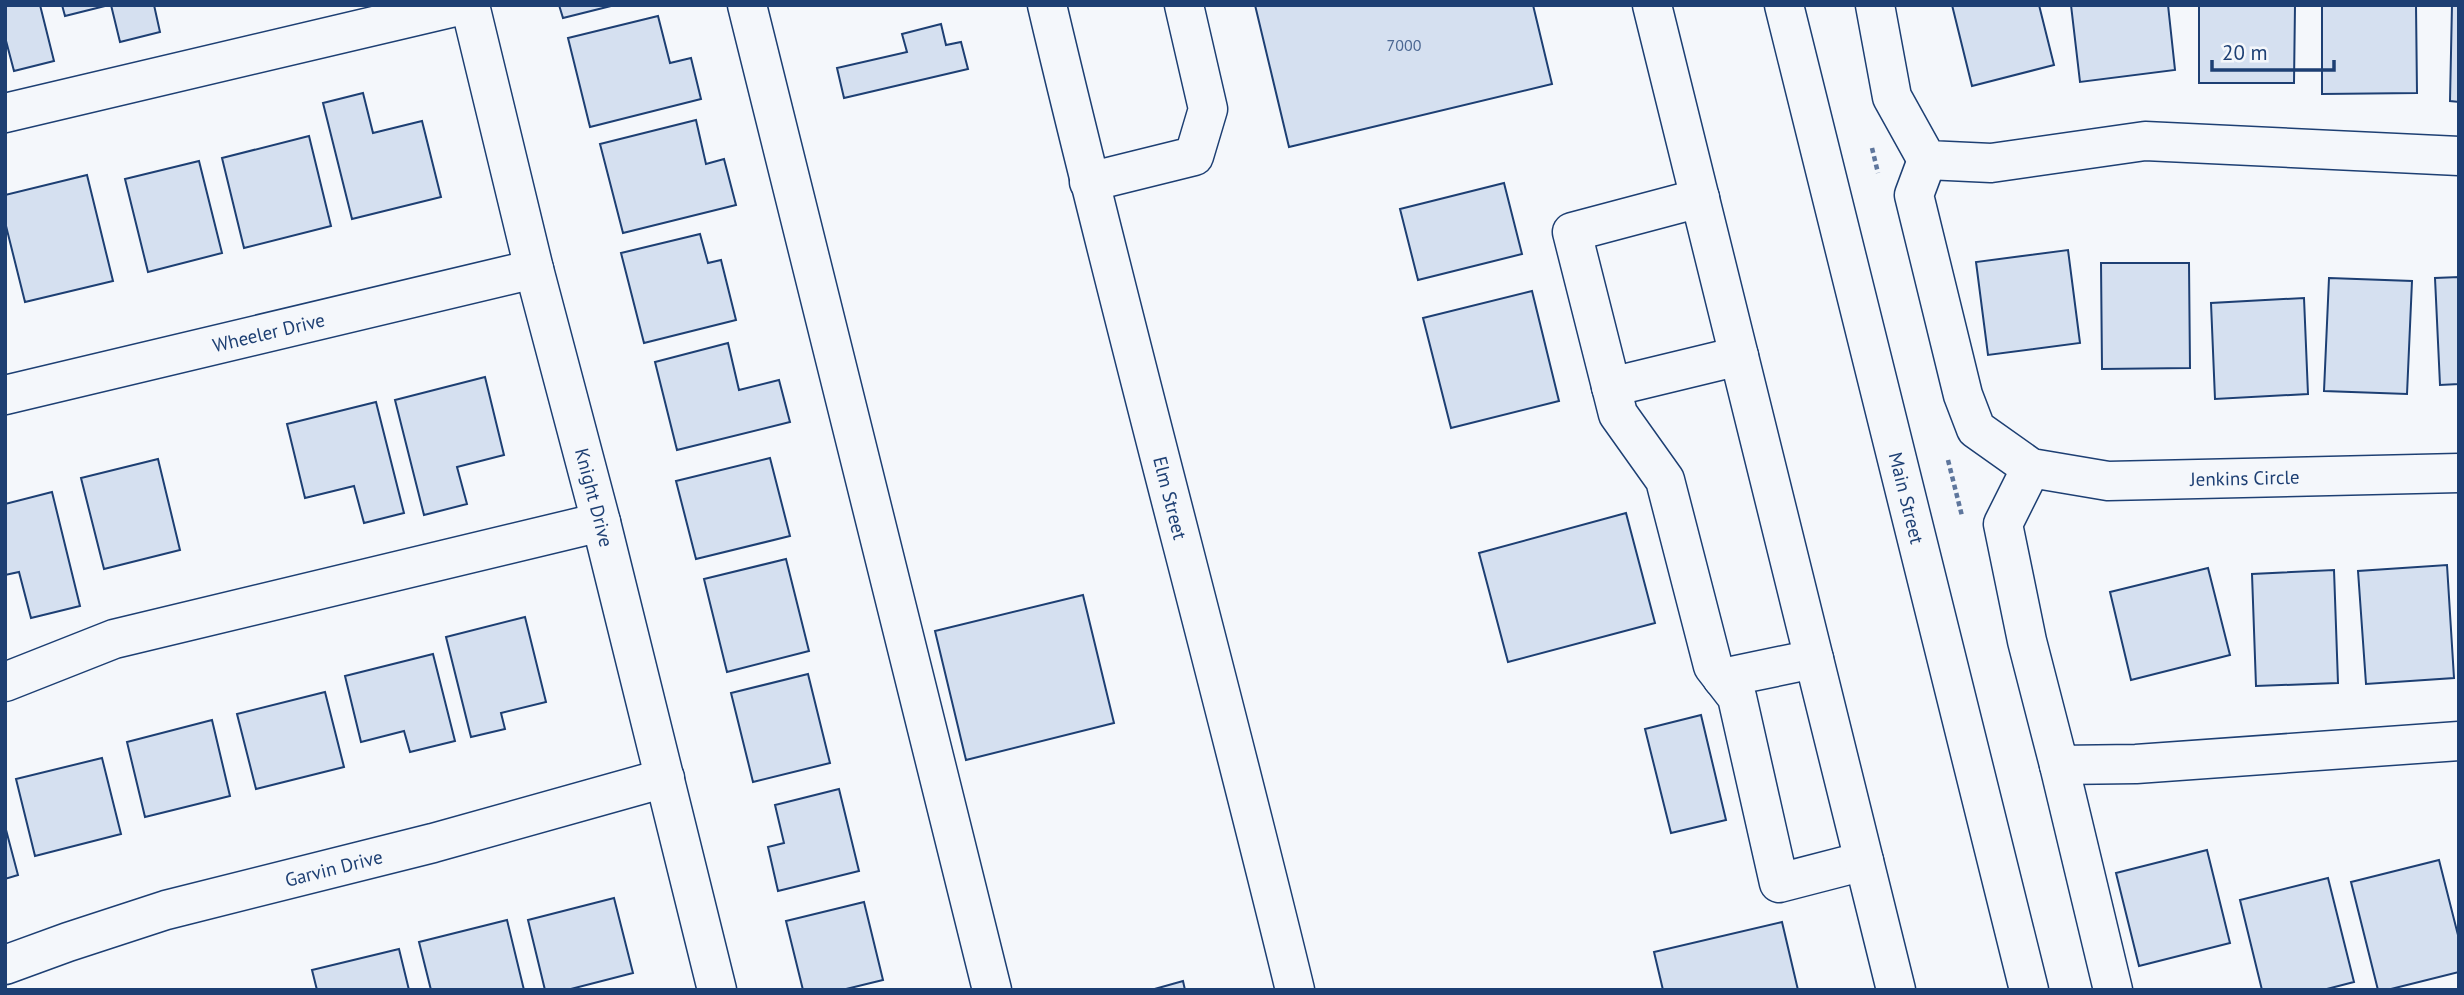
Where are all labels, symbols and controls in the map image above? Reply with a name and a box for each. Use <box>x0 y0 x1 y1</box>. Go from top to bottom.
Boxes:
scale bar <box>2212 28 2334 72</box>
house number: 7000 <box>1387 35 1422 55</box>
text: 20 m <box>2222 39 2268 66</box>
street label: Wheeler Drive <box>210 307 327 357</box>
street label: Knight Drive <box>570 445 619 549</box>
street label: Main Street <box>1884 450 1930 547</box>
street label: Elm Street <box>1148 454 1193 542</box>
street label: Jenkins Circle <box>2189 465 2300 491</box>
street label: Garvin Drive <box>282 844 385 892</box>

